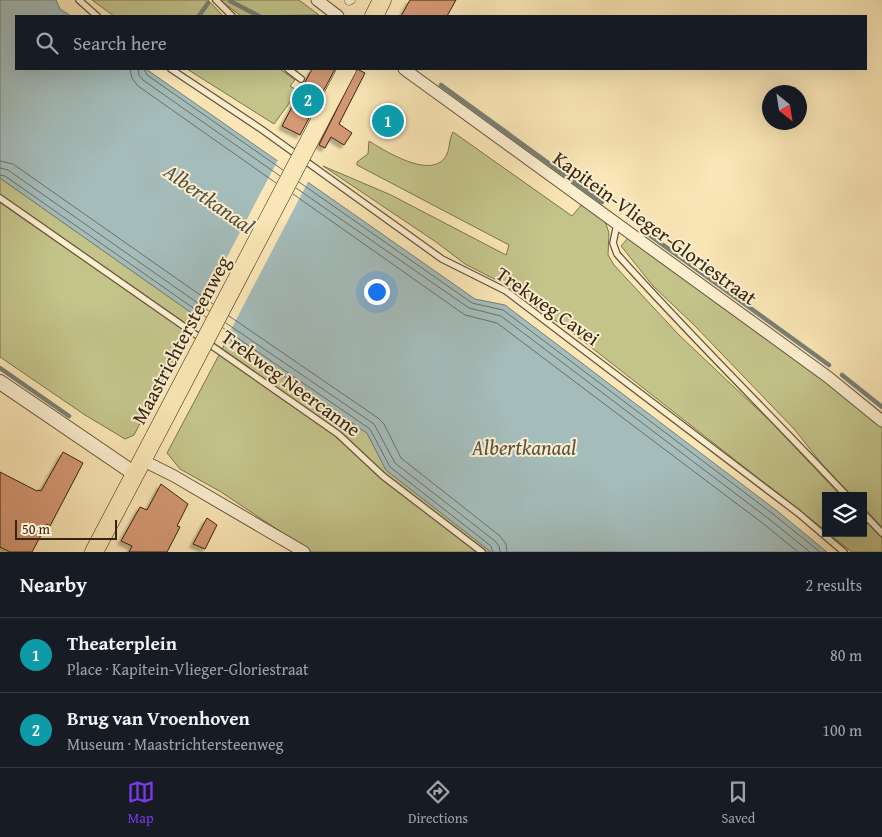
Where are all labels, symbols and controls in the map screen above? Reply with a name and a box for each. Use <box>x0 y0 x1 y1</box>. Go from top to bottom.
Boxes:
search box <box>15 15 867 70</box>
icon: search <box>33 29 61 57</box>
text: Search here <box>73 29 167 57</box>
pin: 2 <box>292 81 324 119</box>
north arrow <box>762 85 807 130</box>
pin: 1 <box>372 102 404 140</box>
street label: Kapitein-Vlieger-Gloriestraat <box>547 144 763 312</box>
water label: Albertkanaal <box>157 155 261 241</box>
street label: Maastrichtersteenweg <box>124 250 237 429</box>
street label: Trekweg Cavei <box>491 259 606 352</box>
your location <box>364 279 390 305</box>
street label: Trekweg Neercanne <box>216 322 367 443</box>
water label: Albertkanaal <box>471 432 576 463</box>
map controls <box>822 492 867 537</box>
button: layers <box>822 492 867 537</box>
scale bar <box>15 517 118 540</box>
text: 50 m <box>22 519 50 539</box>
text: Nearby <box>20 569 87 600</box>
text: 2 results <box>805 573 862 597</box>
text: Theaterplein <box>67 629 177 657</box>
text: 1 <box>32 643 40 667</box>
text: 80 m <box>830 643 862 667</box>
text: Place · Kapitein-Vlieger-Gloriestraat <box>67 657 309 681</box>
text: Brug van Vroenhoven <box>67 704 250 732</box>
text: 2 <box>32 718 40 742</box>
text: 100 m <box>822 718 862 742</box>
text: Museum · Maastrichtersteenweg <box>67 732 283 756</box>
tab: Map <box>127 778 155 828</box>
tab: Directions <box>408 778 468 828</box>
tab: Saved <box>721 778 755 828</box>

